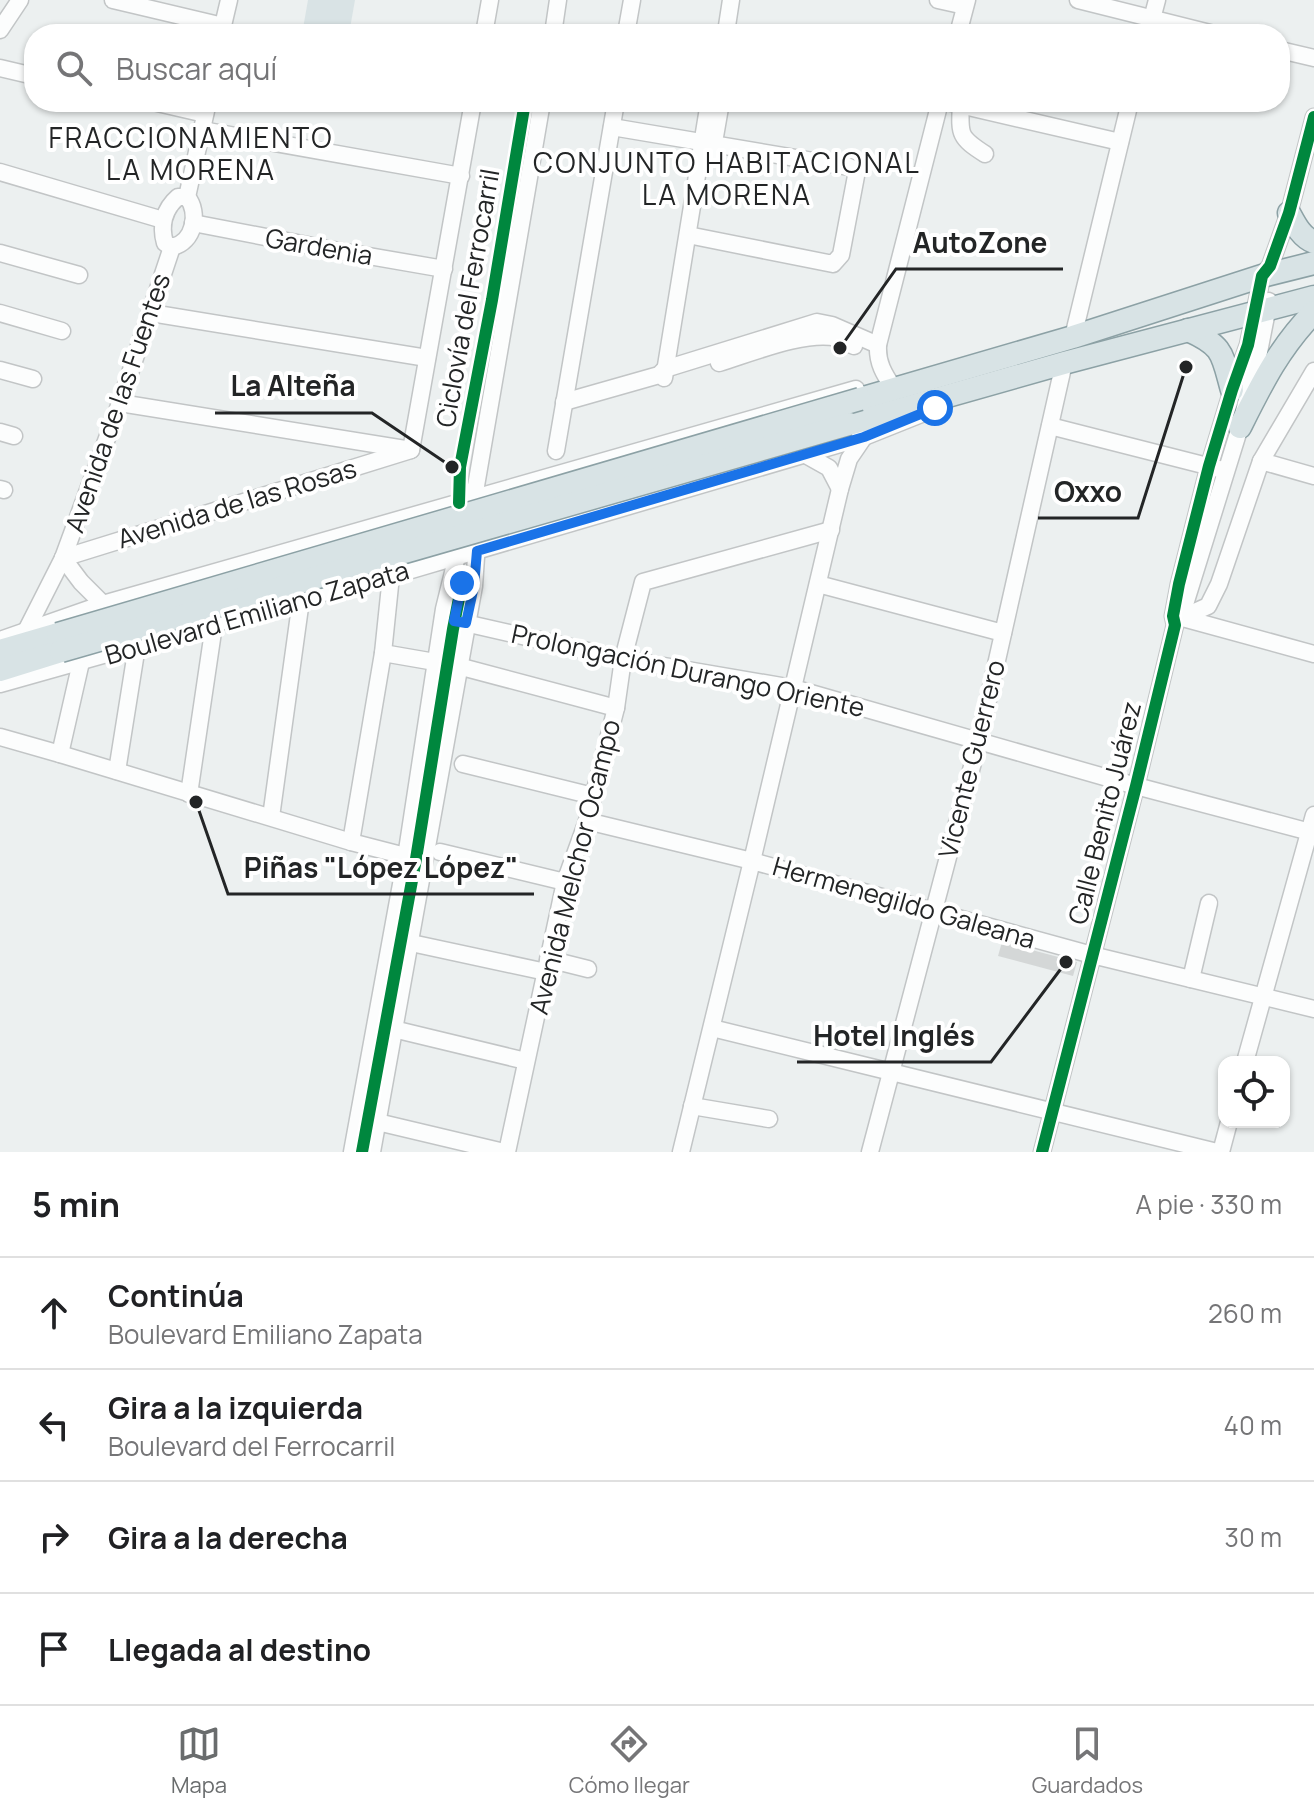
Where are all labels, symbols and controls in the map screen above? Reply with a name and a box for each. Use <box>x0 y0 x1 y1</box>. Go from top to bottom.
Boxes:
search box <box>24 24 1290 112</box>
icon: search <box>52 46 96 90</box>
text: Buscar aquí <box>116 48 277 89</box>
district label: FRACCIONAMIENTO LA MORENA <box>49 118 333 188</box>
district label: CONJUNTO HABITACIONAL LA MORENA <box>533 143 921 213</box>
street label: Ciclovía del Ferrocarril <box>427 166 507 430</box>
callout: AutoZone <box>896 217 1063 269</box>
street label: Gardenia <box>263 219 376 273</box>
text: AutoZone <box>913 223 1047 261</box>
street label: Avenida de las Fuentes <box>56 268 178 537</box>
callout: La Alteña <box>215 361 372 413</box>
text: La Alteña <box>230 366 356 404</box>
route start <box>917 390 953 426</box>
street label: Avenida de las Rosas <box>113 450 361 557</box>
callout: Oxxo <box>1038 466 1138 518</box>
text: Oxxo <box>1054 472 1122 510</box>
street label: Boulevard Emiliano Zapata <box>101 551 413 673</box>
route end <box>444 565 480 601</box>
street label: Prolongación Durango Oriente <box>508 615 868 725</box>
street label: Vicente Guerrero <box>929 656 1013 862</box>
street label: Calle Benito Juárez <box>1059 698 1149 928</box>
street label: Avenida Melchor Ocampo <box>520 716 628 1018</box>
callout: Piñas "López López" <box>228 842 534 894</box>
street label: Hermenegildo Galeana <box>769 847 1040 957</box>
text: Piñas "López López" <box>244 848 518 886</box>
callout: Hotel Inglés <box>797 1010 991 1062</box>
text: Hotel Inglés <box>813 1016 975 1054</box>
map controls <box>1218 1056 1290 1128</box>
button: locate <box>1218 1056 1290 1128</box>
text: 5 min <box>32 1181 120 1227</box>
text: A pie · 330 m <box>1136 1186 1282 1222</box>
text: Continúa <box>108 1275 244 1316</box>
icon: ahead <box>32 1291 76 1335</box>
text: 260 m <box>1208 1295 1282 1331</box>
text: Boulevard Emiliano Zapata <box>108 1316 423 1352</box>
text: Gira a la izquierda <box>108 1387 363 1428</box>
icon: left <box>32 1403 76 1447</box>
text: 40 m <box>1224 1407 1282 1443</box>
text: Boulevard del Ferrocarril <box>108 1428 395 1464</box>
icon: right <box>32 1515 76 1559</box>
text: Gira a la derecha <box>108 1517 348 1558</box>
text: 30 m <box>1225 1519 1282 1555</box>
icon: arrive <box>32 1627 76 1671</box>
text: Llegada al destino <box>108 1629 371 1670</box>
tab: Mapa <box>171 1722 227 1800</box>
tab: Cómo llegar <box>569 1722 690 1800</box>
tab: Guardados <box>1032 1722 1143 1800</box>

